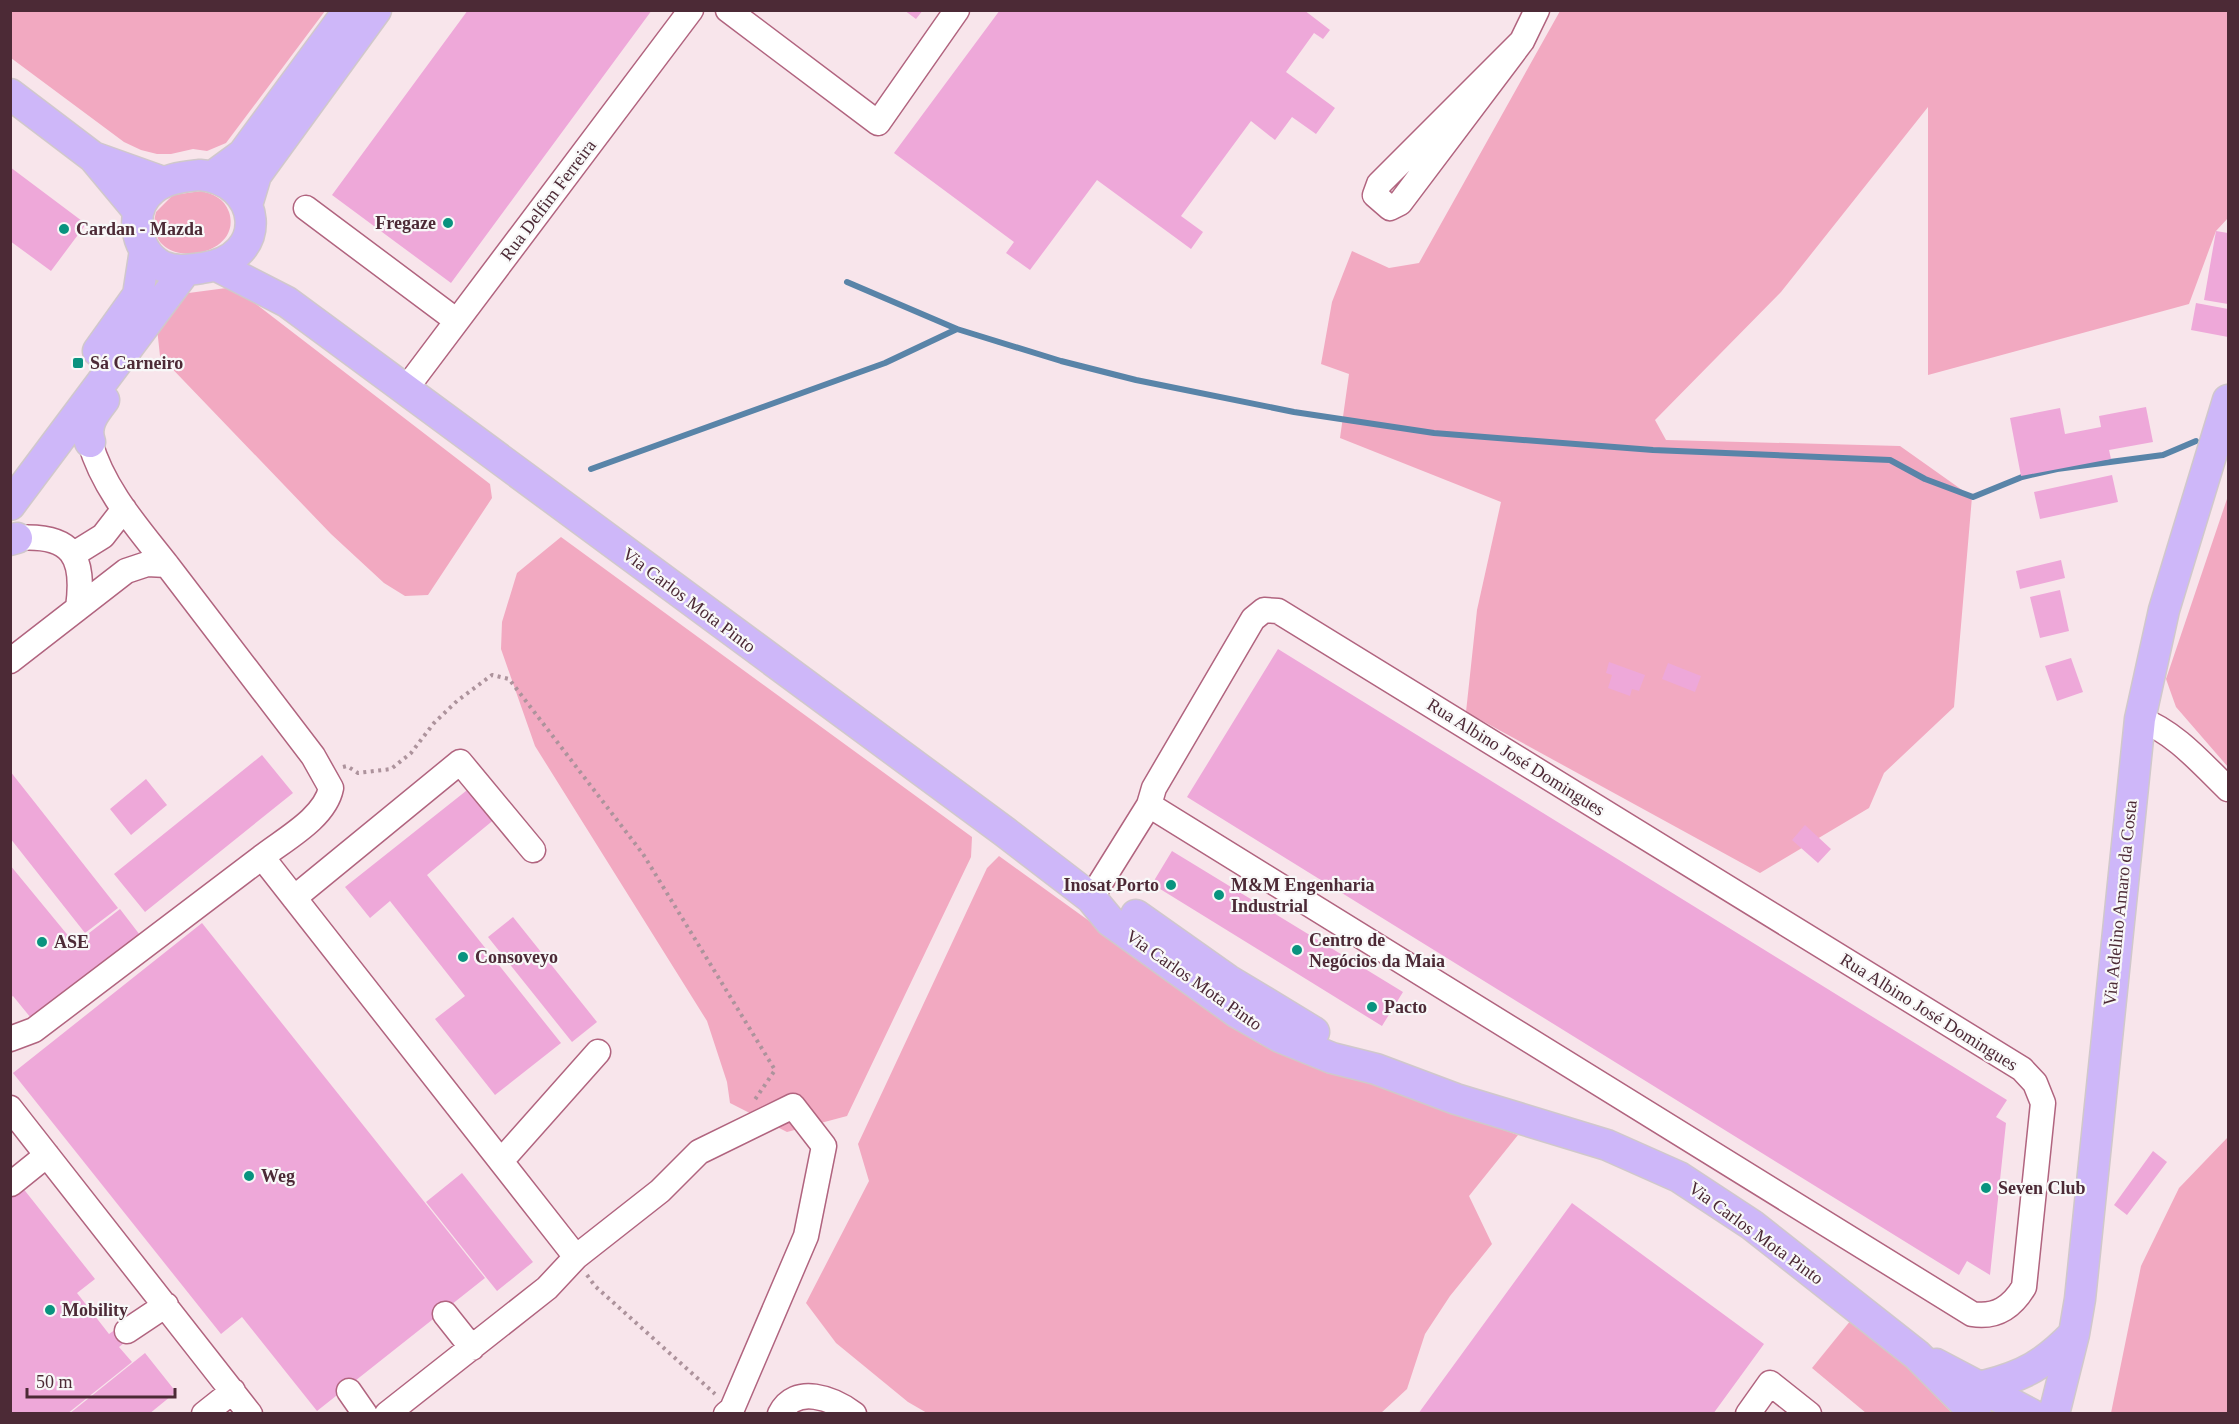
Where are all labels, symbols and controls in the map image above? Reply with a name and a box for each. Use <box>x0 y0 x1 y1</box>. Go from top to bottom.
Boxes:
street label: Rua Delfim Ferreira <box>496 136 600 264</box>
place label: Fregaze <box>375 213 436 233</box>
marker: Fregaze <box>441 216 455 230</box>
place label: Cardan - Mazda <box>76 219 203 239</box>
marker: Cardan - Mazda <box>57 222 71 236</box>
place label: Sá Carneiro <box>90 353 183 373</box>
marker: Sá Carneiro <box>71 356 85 370</box>
street label: Via Carlos Mota Pinto <box>619 543 759 657</box>
street label: Rua Albino José Domingues <box>1424 694 1608 820</box>
street label: Via Adelino Amaro da Costa <box>2099 799 2141 1007</box>
place label: Inosat Porto <box>1064 875 1159 895</box>
place label: M&M Engenharia Industrial <box>1231 875 1375 916</box>
marker: Inosat Porto <box>1164 878 1178 892</box>
marker: M&M Engenharia Industrial <box>1212 888 1226 902</box>
street label: Via Carlos Mota Pinto <box>1122 926 1266 1034</box>
place label: Centro de Negócios da Maia <box>1309 930 1445 971</box>
place label: ASE <box>54 932 89 952</box>
marker: ASE <box>35 935 49 949</box>
marker: Centro de Negócios da Maia <box>1290 943 1304 957</box>
place label: Consoveyo <box>475 947 558 967</box>
street label: Rua Albino José Domingues <box>1837 949 2021 1075</box>
marker: Consoveyo <box>456 950 470 964</box>
place label: Pacto <box>1384 997 1427 1017</box>
marker: Pacto <box>1365 1000 1379 1014</box>
place label: Weg <box>261 1166 295 1186</box>
marker: Weg <box>242 1169 256 1183</box>
street label: Via Carlos Mota Pinto <box>1685 1177 1827 1289</box>
place label: Seven Club <box>1998 1178 2086 1198</box>
marker: Seven Club <box>1979 1181 1993 1195</box>
place label: Mobility <box>62 1300 128 1320</box>
marker: Mobility <box>43 1303 57 1317</box>
scale bar <box>27 1361 176 1399</box>
text: 50 m <box>36 1372 73 1392</box>

